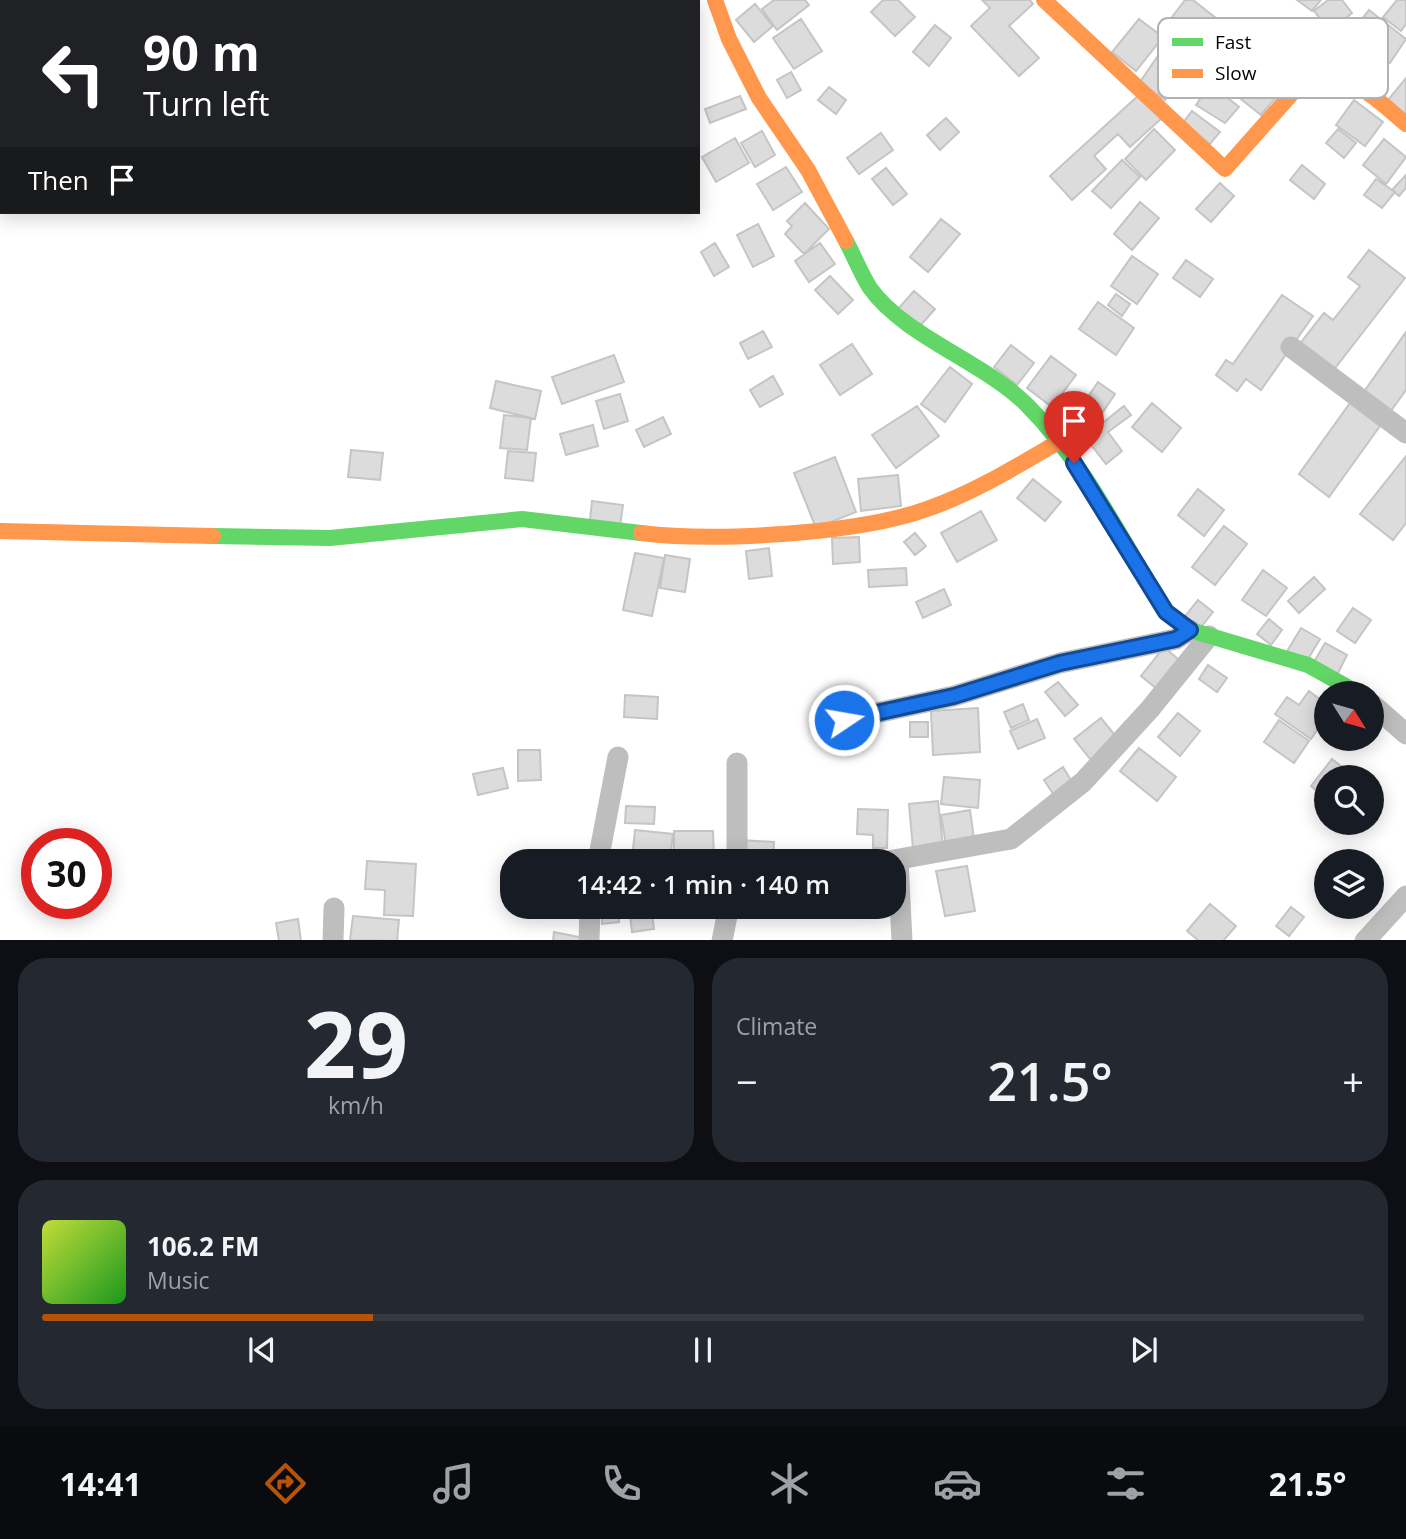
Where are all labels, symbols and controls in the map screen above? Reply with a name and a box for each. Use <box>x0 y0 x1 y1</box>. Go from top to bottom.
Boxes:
legend <box>1158 18 1388 98</box>
text: 90 m <box>143 19 260 85</box>
icon: left <box>28 28 119 119</box>
text: Fast <box>1215 29 1251 55</box>
text: Slow <box>1215 60 1257 86</box>
text: Turn left <box>143 82 269 125</box>
icon: arrive <box>103 161 141 199</box>
text: Then <box>28 162 89 198</box>
pin <box>1044 391 1104 463</box>
icon: arrive <box>1055 402 1093 440</box>
north arrow <box>1314 681 1384 751</box>
map controls <box>1314 681 1384 919</box>
position arrow <box>807 683 881 757</box>
button: search <box>1314 765 1384 835</box>
speed limit sign: 30 <box>21 828 112 919</box>
button: layers <box>1314 849 1384 919</box>
text: 14:42 · 1 min · 140 m <box>576 866 830 902</box>
text: 29 <box>304 981 408 1105</box>
text: Climate <box>736 1010 817 1042</box>
text: 21.5° <box>987 1045 1113 1116</box>
text: − <box>736 1055 758 1107</box>
text: + <box>1342 1055 1364 1107</box>
text: km/h <box>328 1089 384 1121</box>
text: 106.2 FM <box>147 1228 259 1264</box>
text: Music <box>147 1264 210 1296</box>
icon: previous <box>243 1331 281 1369</box>
icon: pause <box>684 1331 722 1369</box>
icon: next <box>1125 1331 1163 1369</box>
icon: directions <box>261 1459 310 1508</box>
icon: music <box>429 1459 478 1508</box>
icon: phone <box>597 1459 646 1508</box>
icon: climate <box>765 1459 814 1508</box>
icon: car <box>933 1459 982 1508</box>
icon: filters <box>1101 1459 1150 1508</box>
text: 14:41 <box>59 1462 142 1505</box>
text: 21.5° <box>1269 1462 1346 1505</box>

